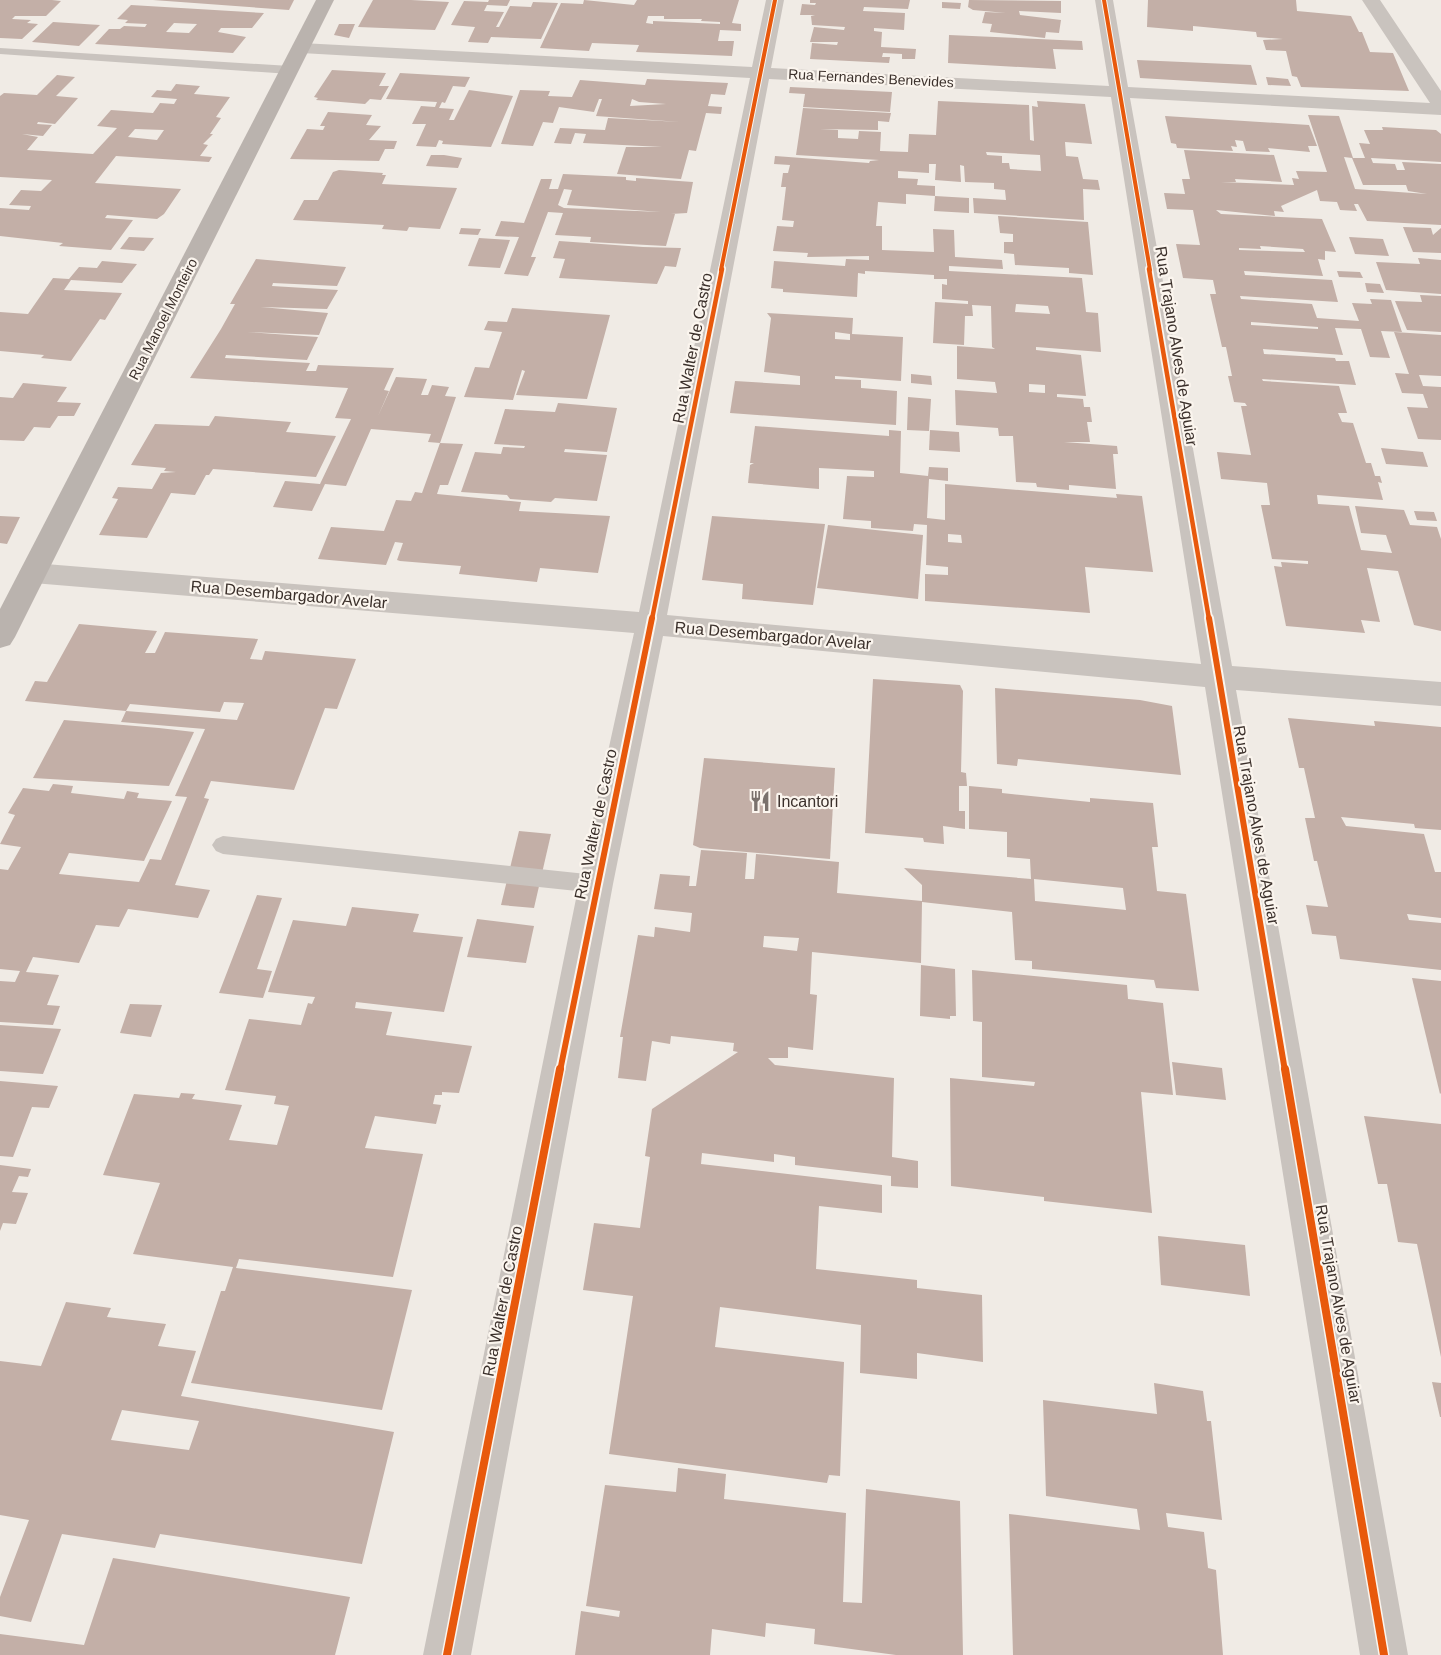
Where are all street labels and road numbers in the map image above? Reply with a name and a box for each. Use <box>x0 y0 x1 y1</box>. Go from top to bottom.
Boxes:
street label: Rua Fernandes Benevides <box>788 66 954 90</box>
street label: Rua Trajano Alves de Aguiar <box>1152 245 1201 448</box>
street label: Rua Manoel Monteiro <box>125 256 201 382</box>
street label: Rua Walter de Castro <box>670 271 715 425</box>
street label: Rua Desembargador Avelar <box>190 577 389 612</box>
street label: Rua Desembargador Avelar <box>674 618 873 653</box>
street label: Rua Trajano Alves de Aguiar <box>1231 724 1283 927</box>
street label: Rua Walter de Castro <box>571 747 620 901</box>
street label: Rua Trajano Alves de Aguiar <box>1313 1203 1365 1406</box>
street label: Rua Walter de Castro <box>480 1224 525 1378</box>

